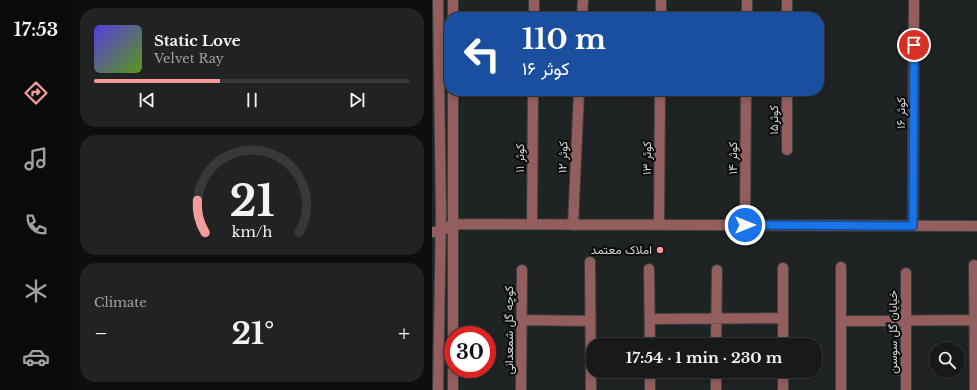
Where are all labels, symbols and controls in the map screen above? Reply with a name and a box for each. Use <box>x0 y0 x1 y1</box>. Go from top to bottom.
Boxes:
text: 17:53 <box>14 19 58 41</box>
text: 110 m <box>522 22 606 57</box>
icon: left <box>456 28 508 80</box>
pin <box>897 28 931 62</box>
text: Static Love <box>154 31 240 50</box>
icon: arrive <box>903 34 925 56</box>
text: Velvet Ray <box>154 50 224 67</box>
text: کوثر ۱۶ <box>522 58 570 80</box>
icon: directions <box>22 79 50 107</box>
icon: previous <box>136 89 158 111</box>
icon: pause <box>241 89 263 111</box>
icon: next <box>346 89 368 111</box>
street label: کوثر ۱۶ <box>893 97 909 129</box>
street label: کوثر۱۵ <box>766 105 782 135</box>
street label: کوثر ۱۲ <box>554 141 572 173</box>
street label: کوثر ۱۳ <box>639 141 655 175</box>
street label: کوثر ۱۴ <box>725 142 741 174</box>
street label: کوثر ۱۱ <box>512 143 528 173</box>
icon: music <box>22 145 50 173</box>
text: 21 <box>229 176 275 227</box>
position arrow <box>724 204 766 246</box>
icon: phone <box>22 211 50 239</box>
text: km/h <box>232 223 272 241</box>
place label: املاک معتمد <box>591 242 652 257</box>
marker: املاک معتمد <box>655 245 665 255</box>
icon: climate <box>22 277 50 305</box>
street label: کوچه گل شمعدانی <box>501 286 517 374</box>
street label: خیابان گل سوسن <box>885 290 901 374</box>
text: Climate <box>94 294 147 311</box>
text: 21° <box>232 315 274 352</box>
text: − <box>94 320 108 347</box>
text: + <box>398 320 410 347</box>
speed limit sign: 30 <box>444 326 496 378</box>
map controls <box>929 342 965 378</box>
button: search <box>929 342 965 378</box>
icon: car <box>22 343 50 371</box>
text: 17:54 · 1 min · 230 m <box>626 348 782 367</box>

